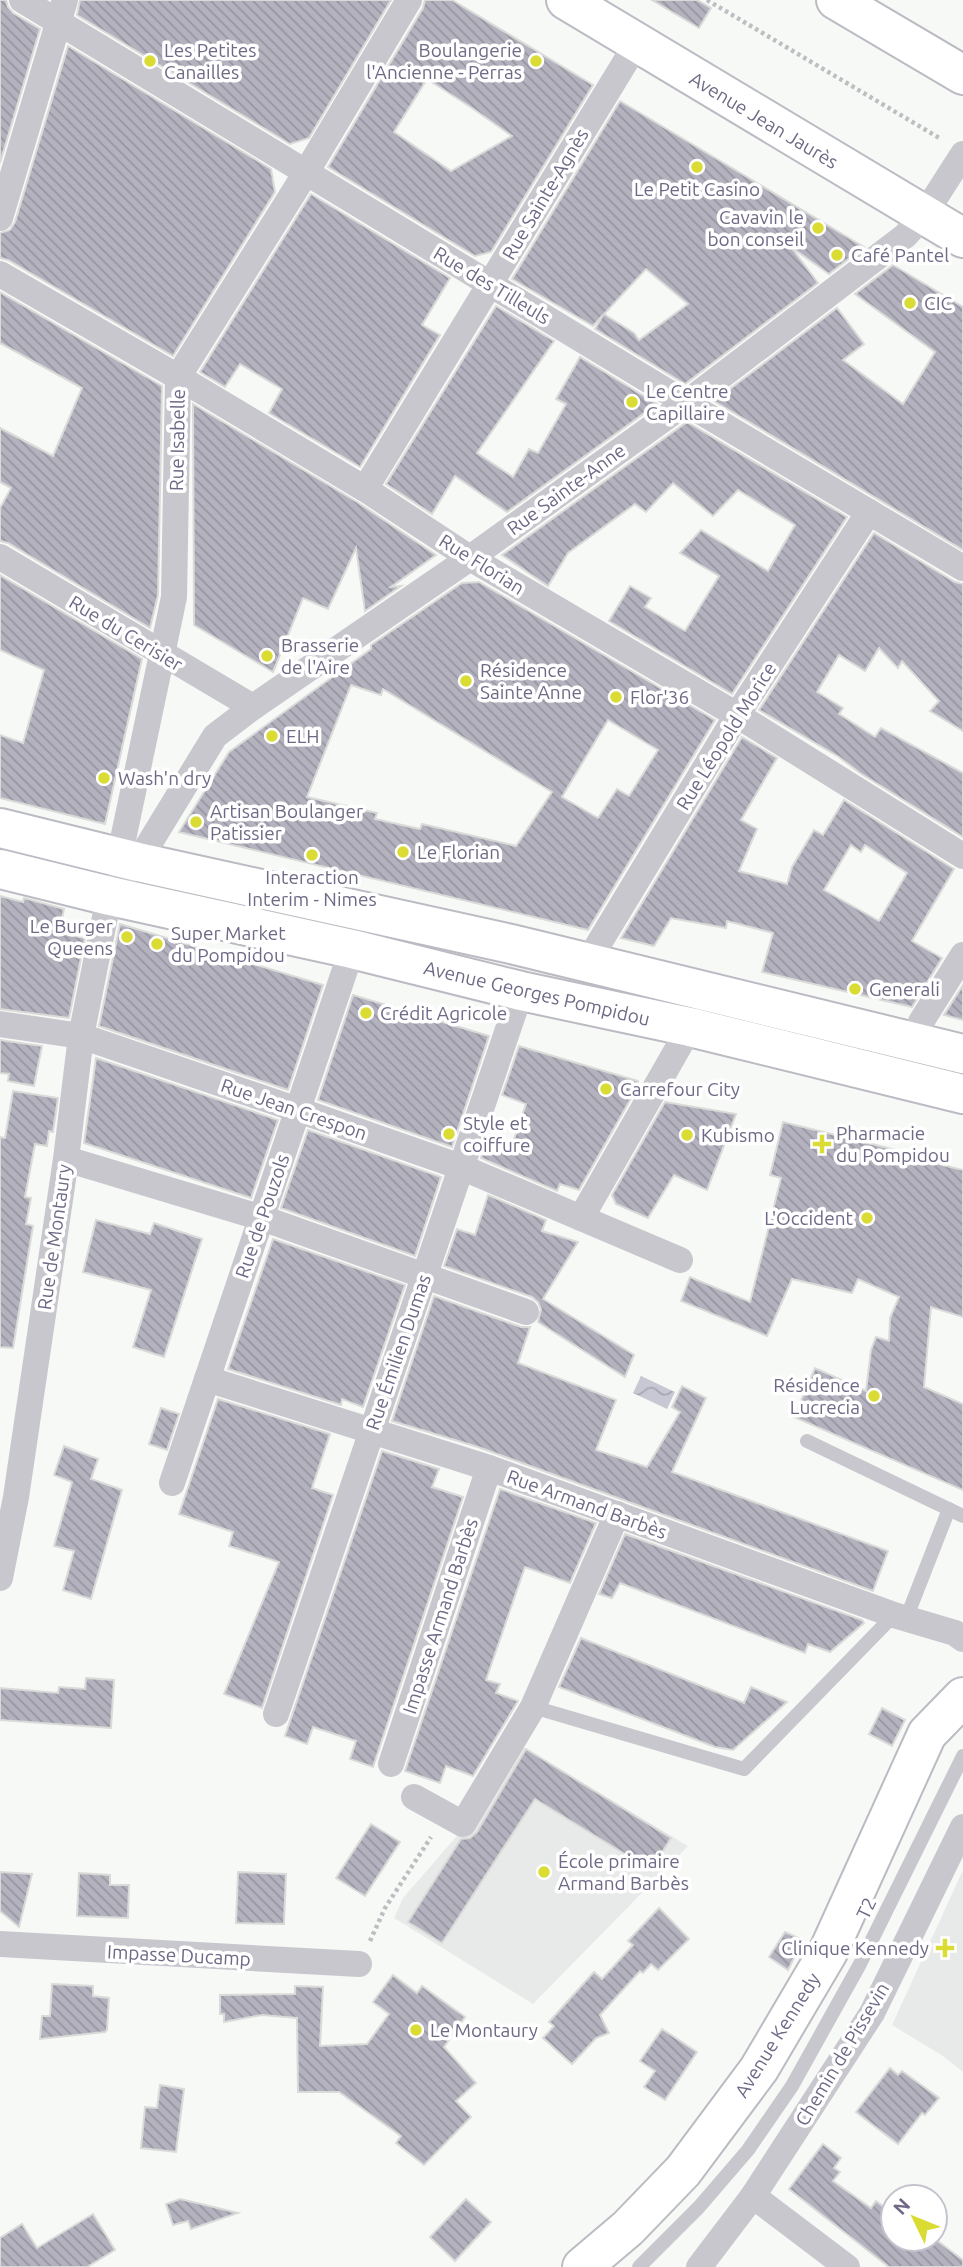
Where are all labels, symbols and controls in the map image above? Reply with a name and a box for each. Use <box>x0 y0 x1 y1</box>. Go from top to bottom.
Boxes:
place label: Les Petites Canailles <box>164 39 256 83</box>
place label: Boulangerie l'Ancienne - Perras <box>366 39 522 83</box>
marker: Les Petites Canailles <box>142 53 158 69</box>
marker: Boulangerie l'Ancienne - Perras <box>528 53 544 69</box>
street label: Avenue Jean Jaurès <box>686 67 842 173</box>
street label: Rue Sainte-Agnès <box>497 124 593 264</box>
marker: Le Petit Casino <box>689 159 705 175</box>
place label: Le Petit Casino <box>634 178 760 200</box>
place label: Cavavin le bon conseil <box>707 206 804 250</box>
marker: Cavavin le bon conseil <box>810 220 826 236</box>
street label: Rue des Tilleuls <box>430 242 554 328</box>
place label: Café Pantel <box>851 244 949 266</box>
marker: Café Pantel <box>829 247 845 263</box>
place label: CIC <box>924 292 953 314</box>
marker: CIC <box>902 295 918 311</box>
place label: Le Centre Capillaire <box>646 380 729 424</box>
street label: Rue Isabelle <box>165 389 189 491</box>
marker: Le Centre Capillaire <box>624 394 640 410</box>
street label: Rue Sainte-Anne <box>503 439 629 539</box>
street label: Rue Florian <box>435 529 529 599</box>
street label: Rue du Cerisier <box>65 591 187 675</box>
place label: Brasserie de l'Aire <box>281 634 359 678</box>
marker: Brasserie de l'Aire <box>259 648 275 664</box>
street label: Rue Léopold Morice <box>672 658 780 814</box>
place label: Résidence Sainte Anne <box>480 659 582 703</box>
marker: Résidence Sainte Anne <box>458 673 474 689</box>
place label: Flor'36 <box>630 686 689 708</box>
marker: Flor'36 <box>608 689 624 705</box>
place label: ELH <box>286 725 320 747</box>
marker: ELH <box>264 728 280 744</box>
place label: Wash'n dry <box>118 767 211 789</box>
marker: Wash'n dry <box>96 770 112 786</box>
place label: Artisan Boulanger Patissier <box>210 800 363 844</box>
marker: Artisan Boulanger Patissier <box>188 814 204 830</box>
place label: Le Florian <box>417 841 500 863</box>
marker: Le Florian <box>395 844 411 860</box>
marker: Interaction Interim - Nimes <box>304 847 320 863</box>
place label: Interaction Interim - Nimes <box>247 866 377 910</box>
place label: Le Burger Queens <box>30 915 113 959</box>
place label: Super Market du Pompidou <box>171 922 286 966</box>
marker: Le Burger Queens <box>119 929 135 945</box>
marker: Super Market du Pompidou <box>149 936 165 952</box>
street label: Avenue Georges Pompidou <box>422 956 652 1030</box>
place label: Generali <box>869 978 940 1000</box>
marker: Generali <box>847 981 863 997</box>
place label: Crédit Agricole <box>380 1002 507 1024</box>
marker: Crédit Agricole <box>358 1005 374 1021</box>
street label: Rue Jean Crespon <box>218 1074 370 1144</box>
place label: Carrefour City <box>620 1078 740 1100</box>
marker: Carrefour City <box>598 1081 614 1097</box>
place label: Style et coiffure <box>463 1112 531 1156</box>
place label: Pharmacie du Pompidou <box>836 1122 950 1166</box>
place label: Kubismo <box>701 1124 775 1146</box>
marker: Style et coiffure <box>441 1126 457 1142</box>
marker: Kubismo <box>679 1127 695 1143</box>
marker: Pharmacie du Pompidou <box>814 1136 830 1152</box>
street label: Rue de Pouzols <box>231 1151 293 1281</box>
street label: Rue de Montaury <box>33 1163 75 1311</box>
place label: L'Occident <box>764 1207 854 1229</box>
marker: L'Occident <box>859 1210 875 1226</box>
street label: Rue Émilien Dumas <box>361 1271 435 1433</box>
place label: Résidence Lucrecia <box>773 1374 860 1418</box>
marker: Résidence Lucrecia <box>866 1388 882 1404</box>
street label: Rue Armand Barbès <box>504 1465 670 1543</box>
street label: Impasse Armand Barbès <box>398 1515 482 1717</box>
place label: École primaire Armand Barbès <box>558 1850 689 1894</box>
marker: École primaire Armand Barbès <box>536 1864 552 1880</box>
street label: T2 <box>851 1894 881 1922</box>
place label: Clinique Kennedy <box>781 1937 929 1959</box>
marker: Clinique Kennedy <box>935 1938 955 1958</box>
street label: Impasse Ducamp <box>107 1940 251 1970</box>
street label: Avenue Kennedy <box>730 1969 824 2101</box>
street label: Chemin de Pissevin <box>791 1979 893 2129</box>
place label: Le Montaury <box>430 2019 538 2041</box>
marker: Le Montaury <box>408 2022 424 2038</box>
north arrow <box>879 2183 949 2253</box>
text: N <box>889 2194 914 2219</box>

